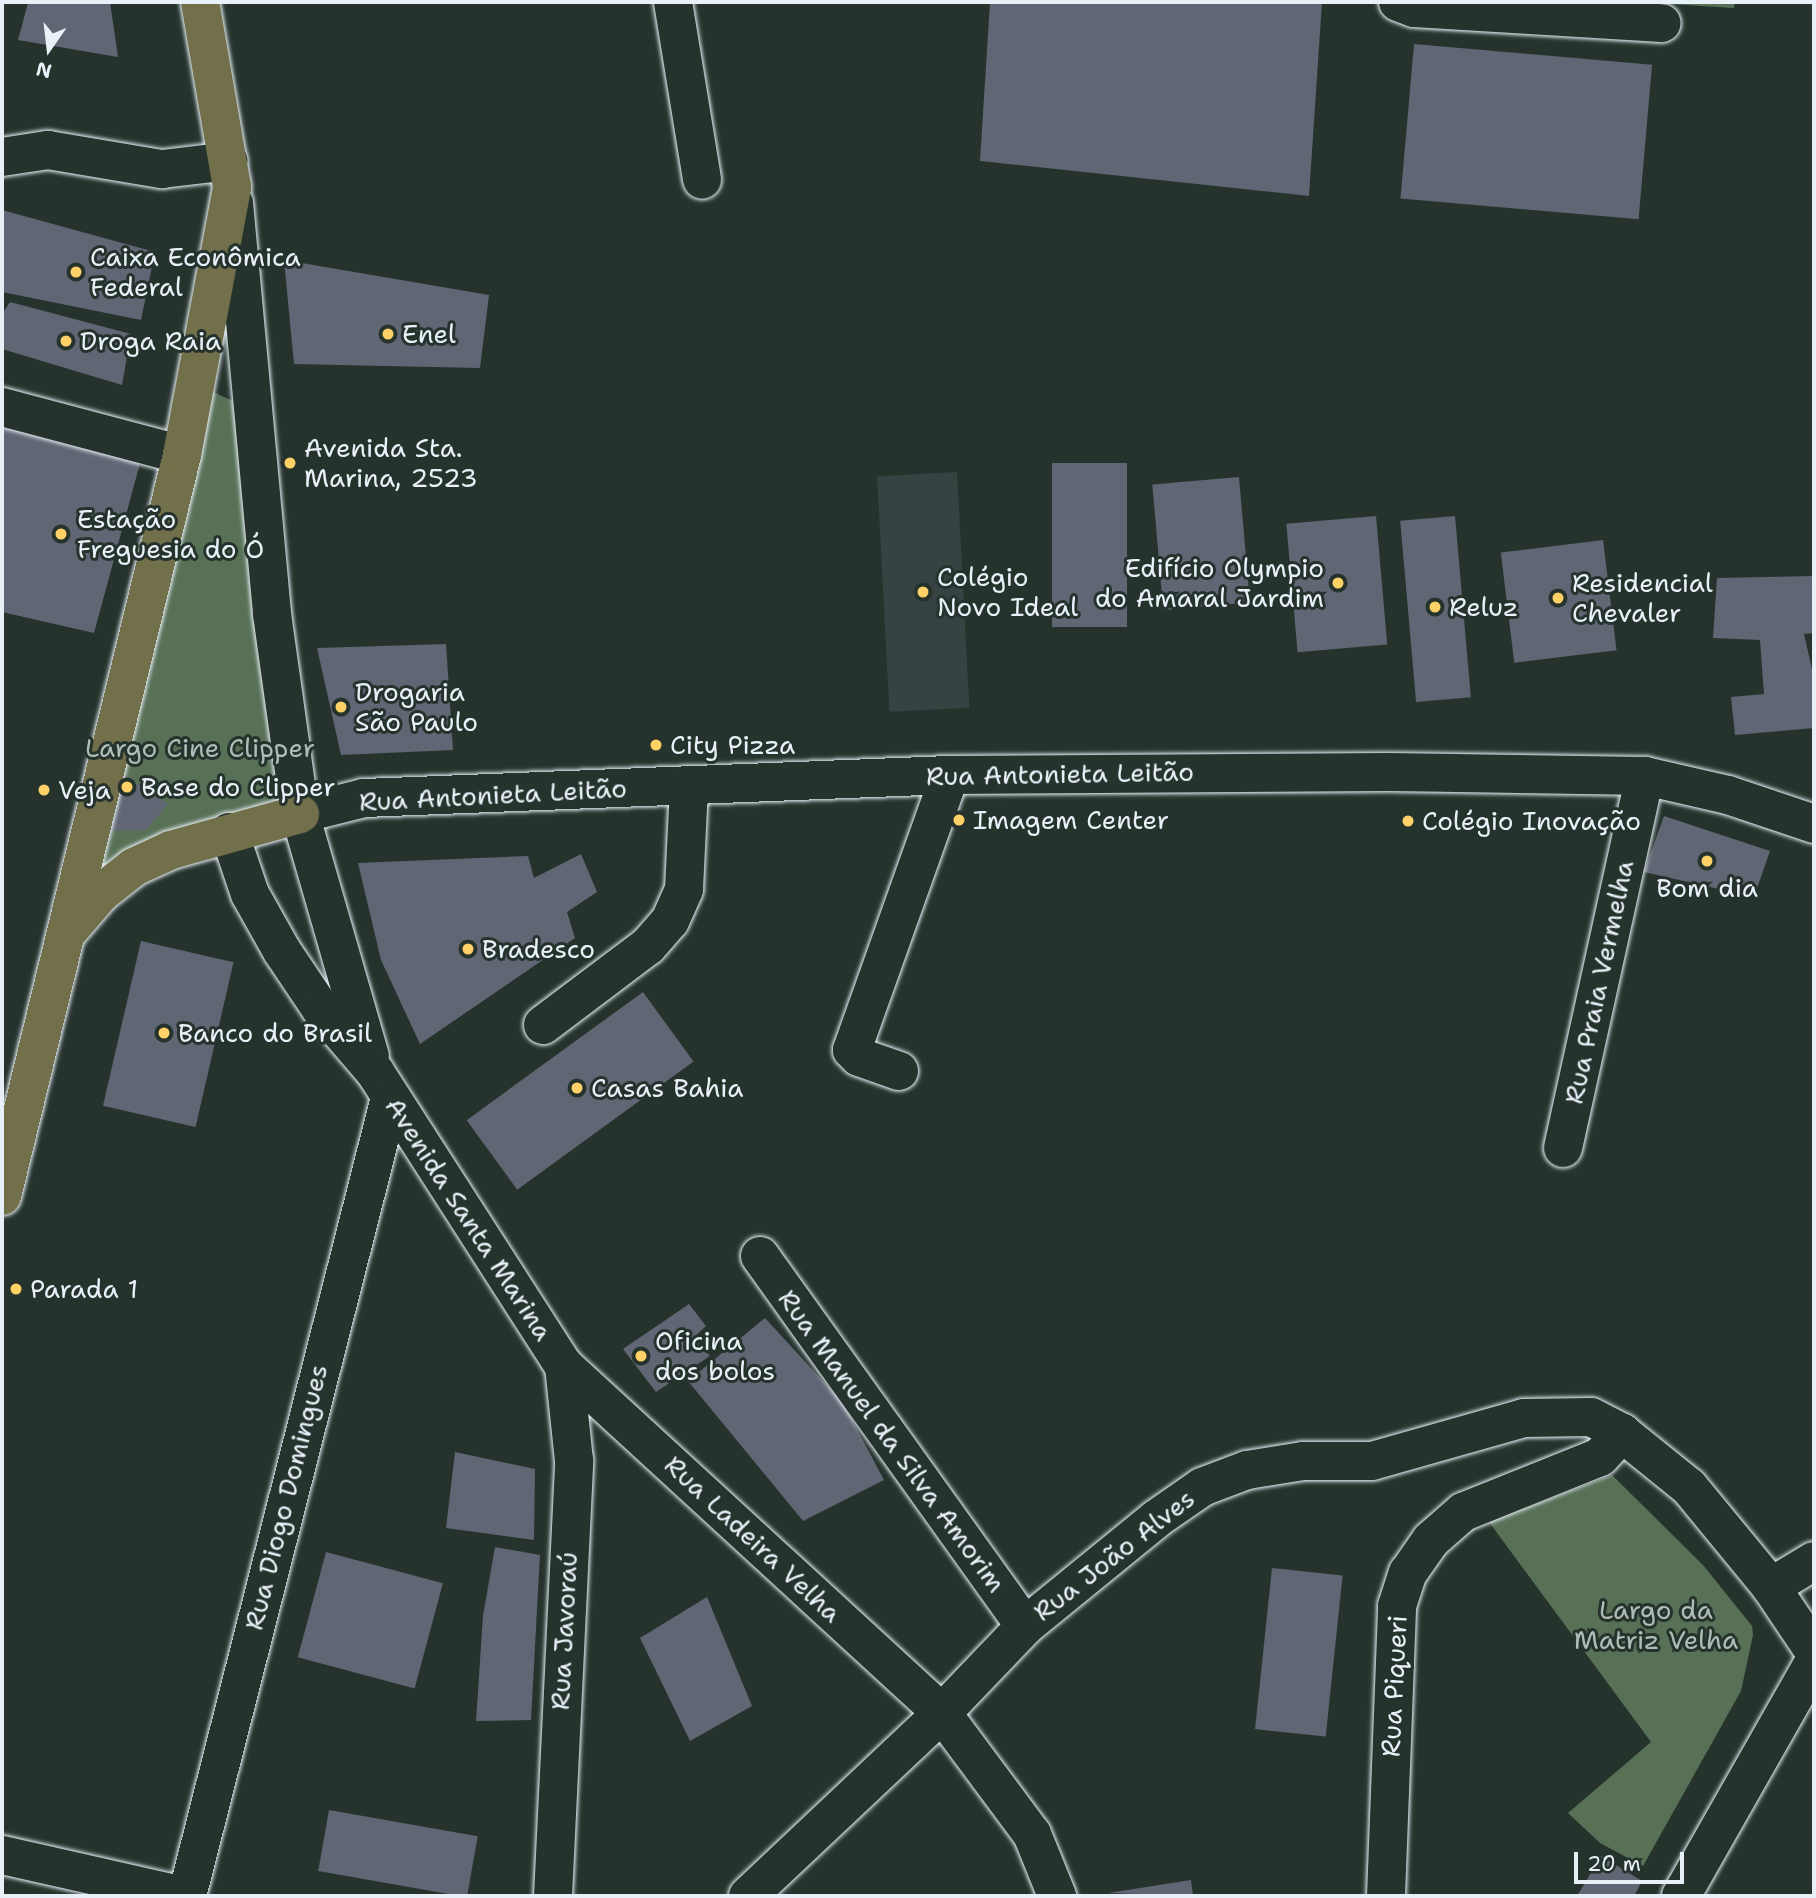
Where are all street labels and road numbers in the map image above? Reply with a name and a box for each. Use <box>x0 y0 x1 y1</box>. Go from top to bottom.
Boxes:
street label: Rua Antonieta Leitão <box>926 756 1194 792</box>
street label: Rua Antonieta Leitão <box>358 772 628 818</box>
street label: Rua Praia Vermelha <box>1558 857 1640 1107</box>
street label: Avenida Santa Marina <box>379 1092 559 1346</box>
street label: Rua Manuel da Silva Amorim <box>772 1284 1012 1598</box>
street label: Rua Diogo Domingues <box>238 1361 334 1633</box>
street label: Rua Ladeira Velha <box>658 1449 848 1629</box>
street label: Rua João Alves <box>1027 1482 1201 1628</box>
street label: Rua Javoraú <box>544 1551 584 1711</box>
street label: Rua Piqueri <box>1375 1614 1413 1758</box>

